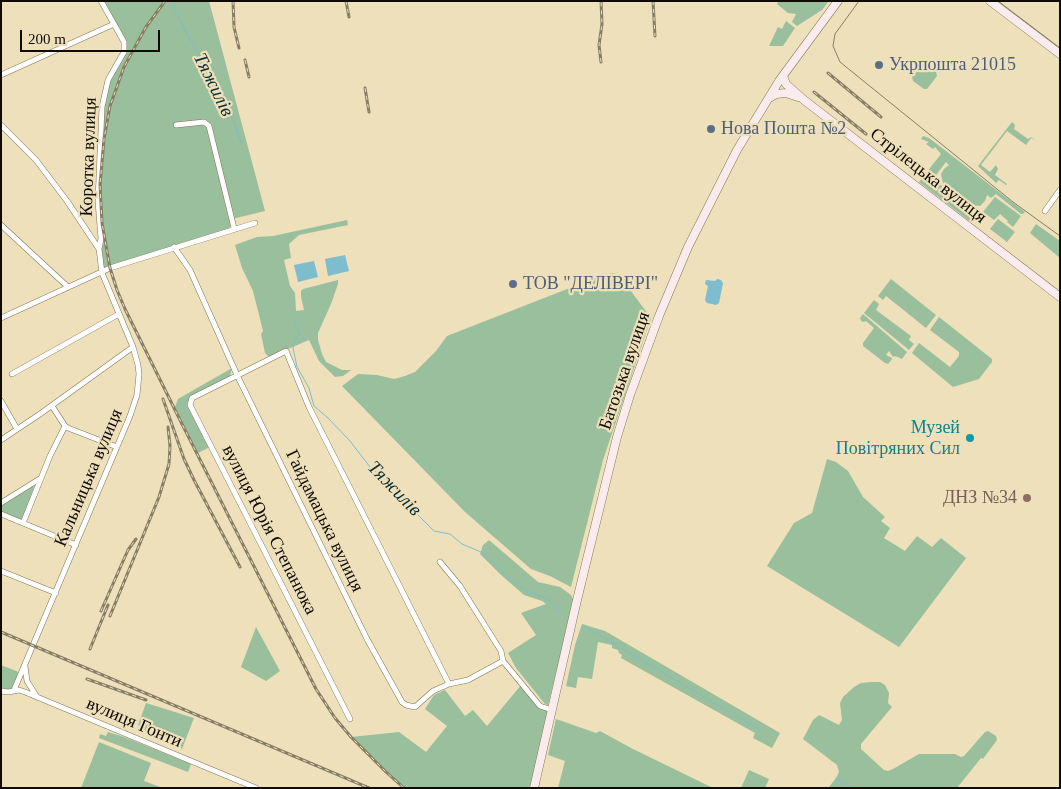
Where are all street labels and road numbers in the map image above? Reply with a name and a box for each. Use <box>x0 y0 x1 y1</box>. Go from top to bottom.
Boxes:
street label: Коротка вулиця <box>76 97 102 217</box>
street label: Стрілецька вулиця <box>865 124 991 228</box>
street label: Батозька вулиця <box>595 309 655 433</box>
street label: Кальницька вулиця <box>50 406 128 550</box>
street label: вулиця Юрія Степанюка <box>217 442 321 618</box>
street label: Гайдамацька вулиця <box>280 446 368 596</box>
street label: вулиця Гонти <box>83 693 185 753</box>

